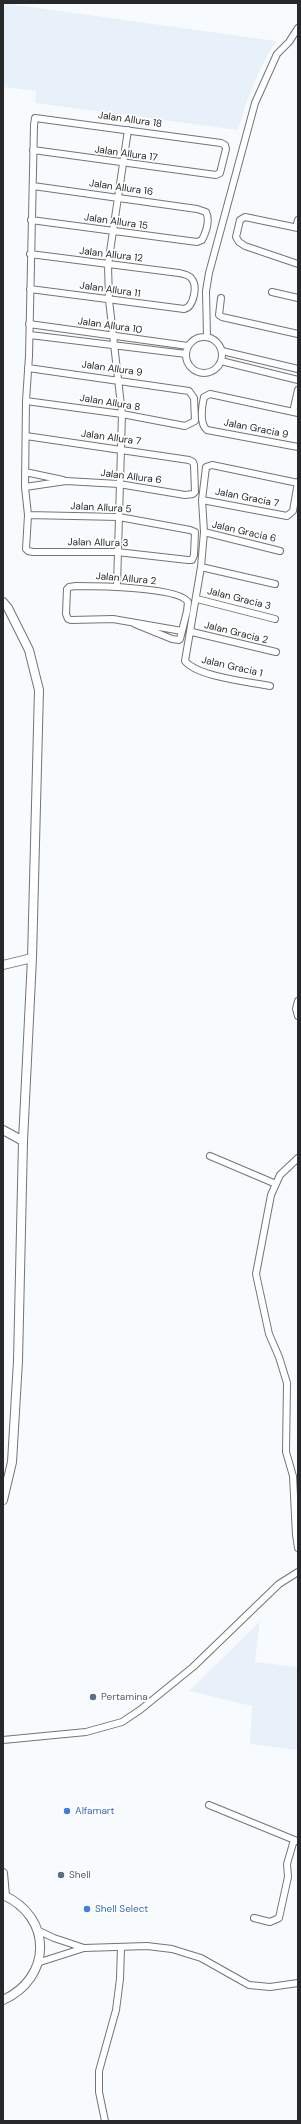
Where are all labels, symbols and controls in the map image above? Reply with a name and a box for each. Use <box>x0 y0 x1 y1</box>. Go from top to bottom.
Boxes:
street label: Jalan Allura 18 <box>97 110 163 130</box>
street label: Jalan Allura 17 <box>94 144 158 164</box>
street label: Jalan Allura 16 <box>88 178 154 198</box>
street label: Jalan Allura 15 <box>83 212 149 232</box>
street label: Jalan Allura 12 <box>78 245 144 265</box>
street label: Jalan Allura 11 <box>79 280 141 300</box>
street label: Jalan Allura 10 <box>77 316 143 336</box>
street label: Jalan Allura 9 <box>81 359 143 379</box>
street label: Jalan Allura 8 <box>79 392 141 414</box>
street label: Jalan Gracia 9 <box>223 417 289 441</box>
street label: Jalan Allura 7 <box>80 428 142 448</box>
street label: Jalan Allura 6 <box>100 467 162 487</box>
street label: Jalan Gracia 7 <box>214 486 280 510</box>
street label: Jalan Allura 5 <box>70 500 132 516</box>
street label: Jalan Gracia 6 <box>211 519 277 545</box>
street label: Jalan Allura 3 <box>67 536 129 550</box>
street label: Jalan Allura 2 <box>95 570 157 588</box>
street label: Jalan Gracia 3 <box>206 585 272 613</box>
street label: Jalan Gracia 2 <box>203 619 269 647</box>
street label: Jalan Gracia 1 <box>200 654 264 680</box>
place label: Pertamina <box>101 1691 148 1703</box>
marker: Pertamina <box>88 1692 98 1702</box>
place label: Alfamart <box>75 1805 114 1817</box>
marker: Alfamart <box>62 1806 72 1816</box>
place label: Shell <box>69 1869 91 1881</box>
marker: Shell <box>56 1870 66 1880</box>
place label: Shell Select <box>95 1903 148 1915</box>
marker: Shell Select <box>82 1904 92 1914</box>

